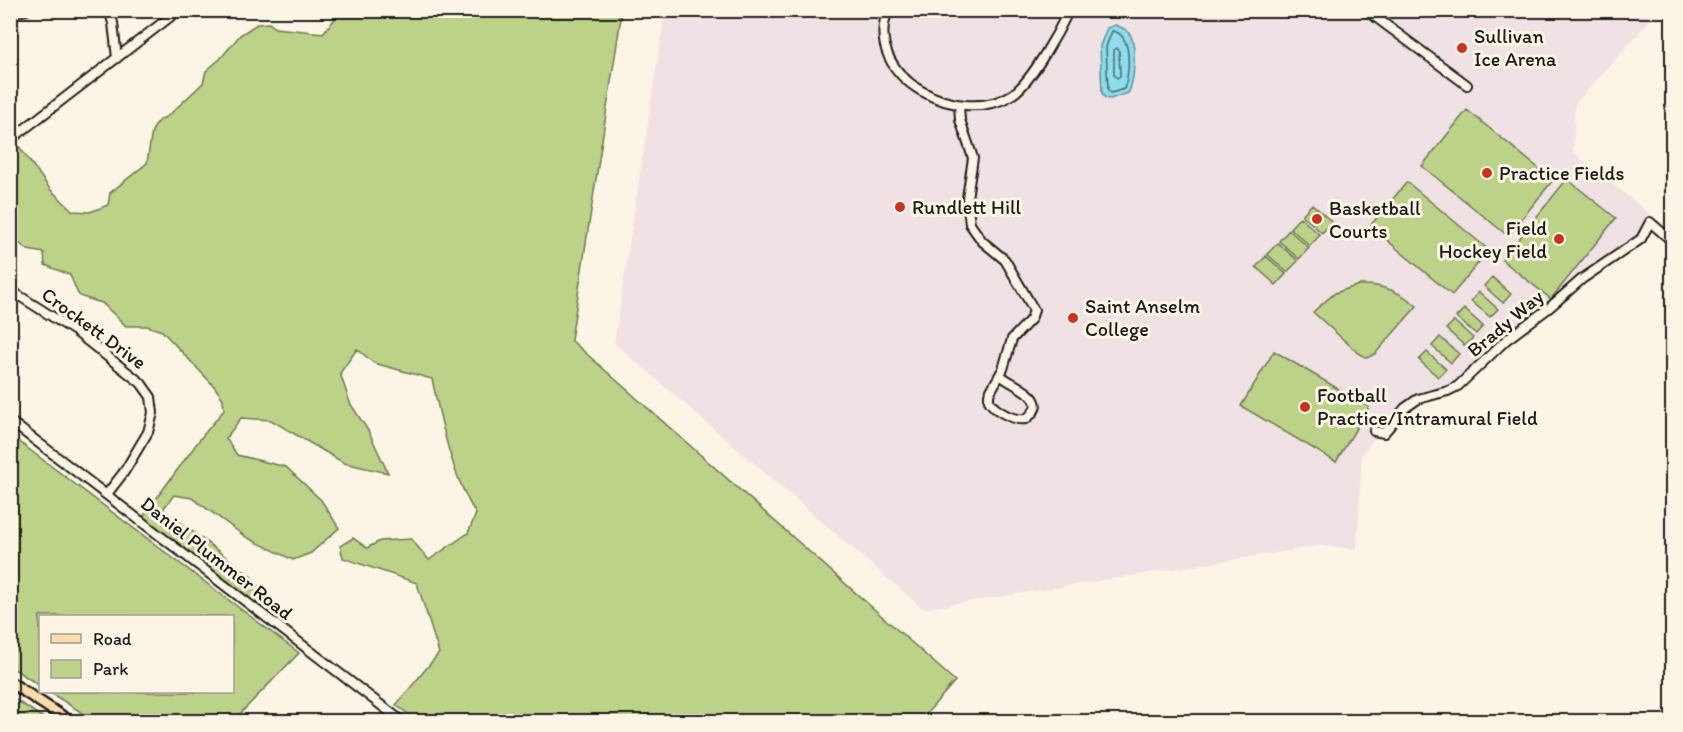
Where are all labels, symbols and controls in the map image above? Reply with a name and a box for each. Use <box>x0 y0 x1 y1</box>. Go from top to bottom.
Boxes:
place label: Sullivan Ice Arena <box>1474 24 1557 71</box>
marker: Sullivan Ice Arena <box>1455 41 1469 55</box>
place label: Practice Fields <box>1499 161 1624 185</box>
marker: Practice Fields <box>1480 166 1494 180</box>
place label: Rundlett Hill <box>912 195 1022 219</box>
place label: Basketball Courts <box>1329 196 1421 243</box>
marker: Rundlett Hill <box>893 200 907 214</box>
marker: Basketball Courts <box>1310 212 1324 226</box>
place label: Field Hockey Field <box>1439 216 1547 263</box>
marker: Field Hockey Field <box>1552 232 1566 246</box>
street label: Crockett Drive <box>37 282 151 374</box>
street label: Brady Way <box>1462 284 1549 362</box>
place label: Saint Anselm College <box>1085 294 1200 341</box>
marker: Saint Anselm College <box>1066 311 1080 325</box>
place label: Football Practice/Intramural Field <box>1317 383 1538 430</box>
marker: Football Practice/Intramural Field <box>1298 400 1312 414</box>
street label: Daniel Plummer Road <box>136 491 298 625</box>
legend <box>39 615 234 693</box>
text: Road <box>93 628 132 650</box>
text: Park <box>93 658 128 680</box>

